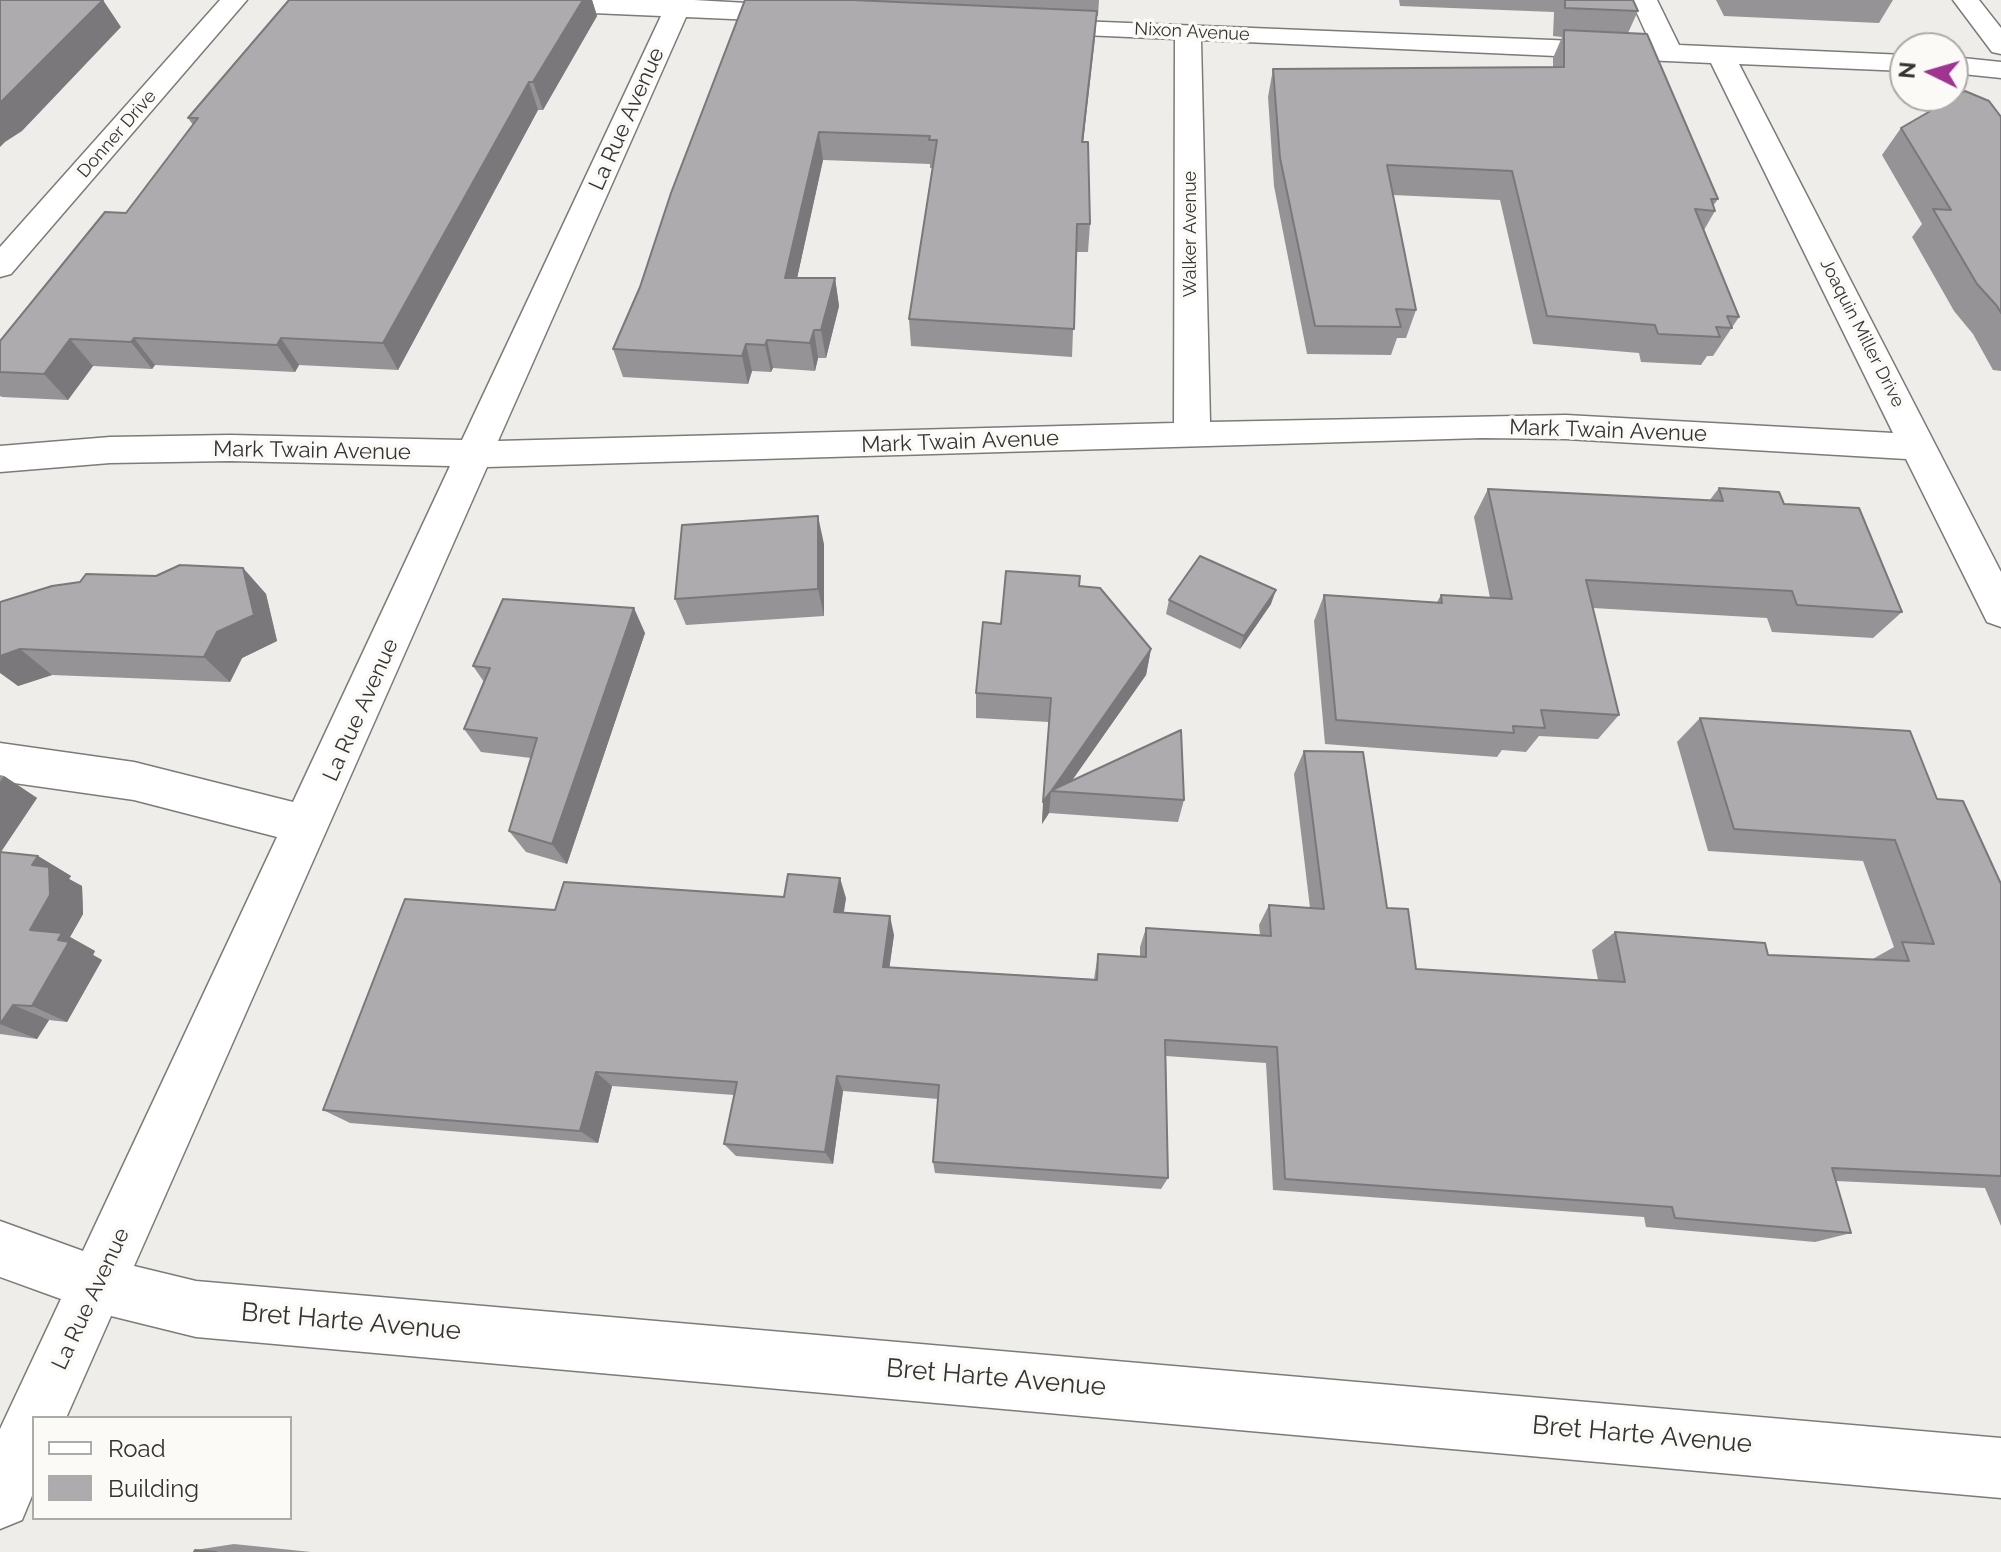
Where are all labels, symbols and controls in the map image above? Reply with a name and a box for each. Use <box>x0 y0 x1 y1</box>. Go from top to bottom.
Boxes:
street label: Nixon Avenue <box>1134 18 1250 46</box>
north arrow <box>1889 32 1969 112</box>
street label: La Rue Avenue <box>584 44 670 194</box>
text: N <box>1893 61 1921 80</box>
street label: Donner Drive <box>73 86 161 182</box>
street label: Walker Avenue <box>1180 171 1202 297</box>
street label: Joaquin Miller Drive <box>1815 255 1909 411</box>
street label: Mark Twain Avenue <box>1509 414 1707 448</box>
street label: Mark Twain Avenue <box>861 425 1059 459</box>
street label: Mark Twain Avenue <box>213 436 411 466</box>
street label: La Rue Avenue <box>318 635 404 785</box>
street label: La Rue Avenue <box>47 1224 135 1374</box>
street label: Bret Harte Avenue <box>240 1297 462 1347</box>
street label: Bret Harte Avenue <box>885 1353 1107 1403</box>
street label: Bret Harte Avenue <box>1531 1410 1753 1460</box>
legend <box>32 1416 292 1520</box>
text: Road <box>108 1434 166 1463</box>
text: Building <box>108 1474 199 1503</box>

